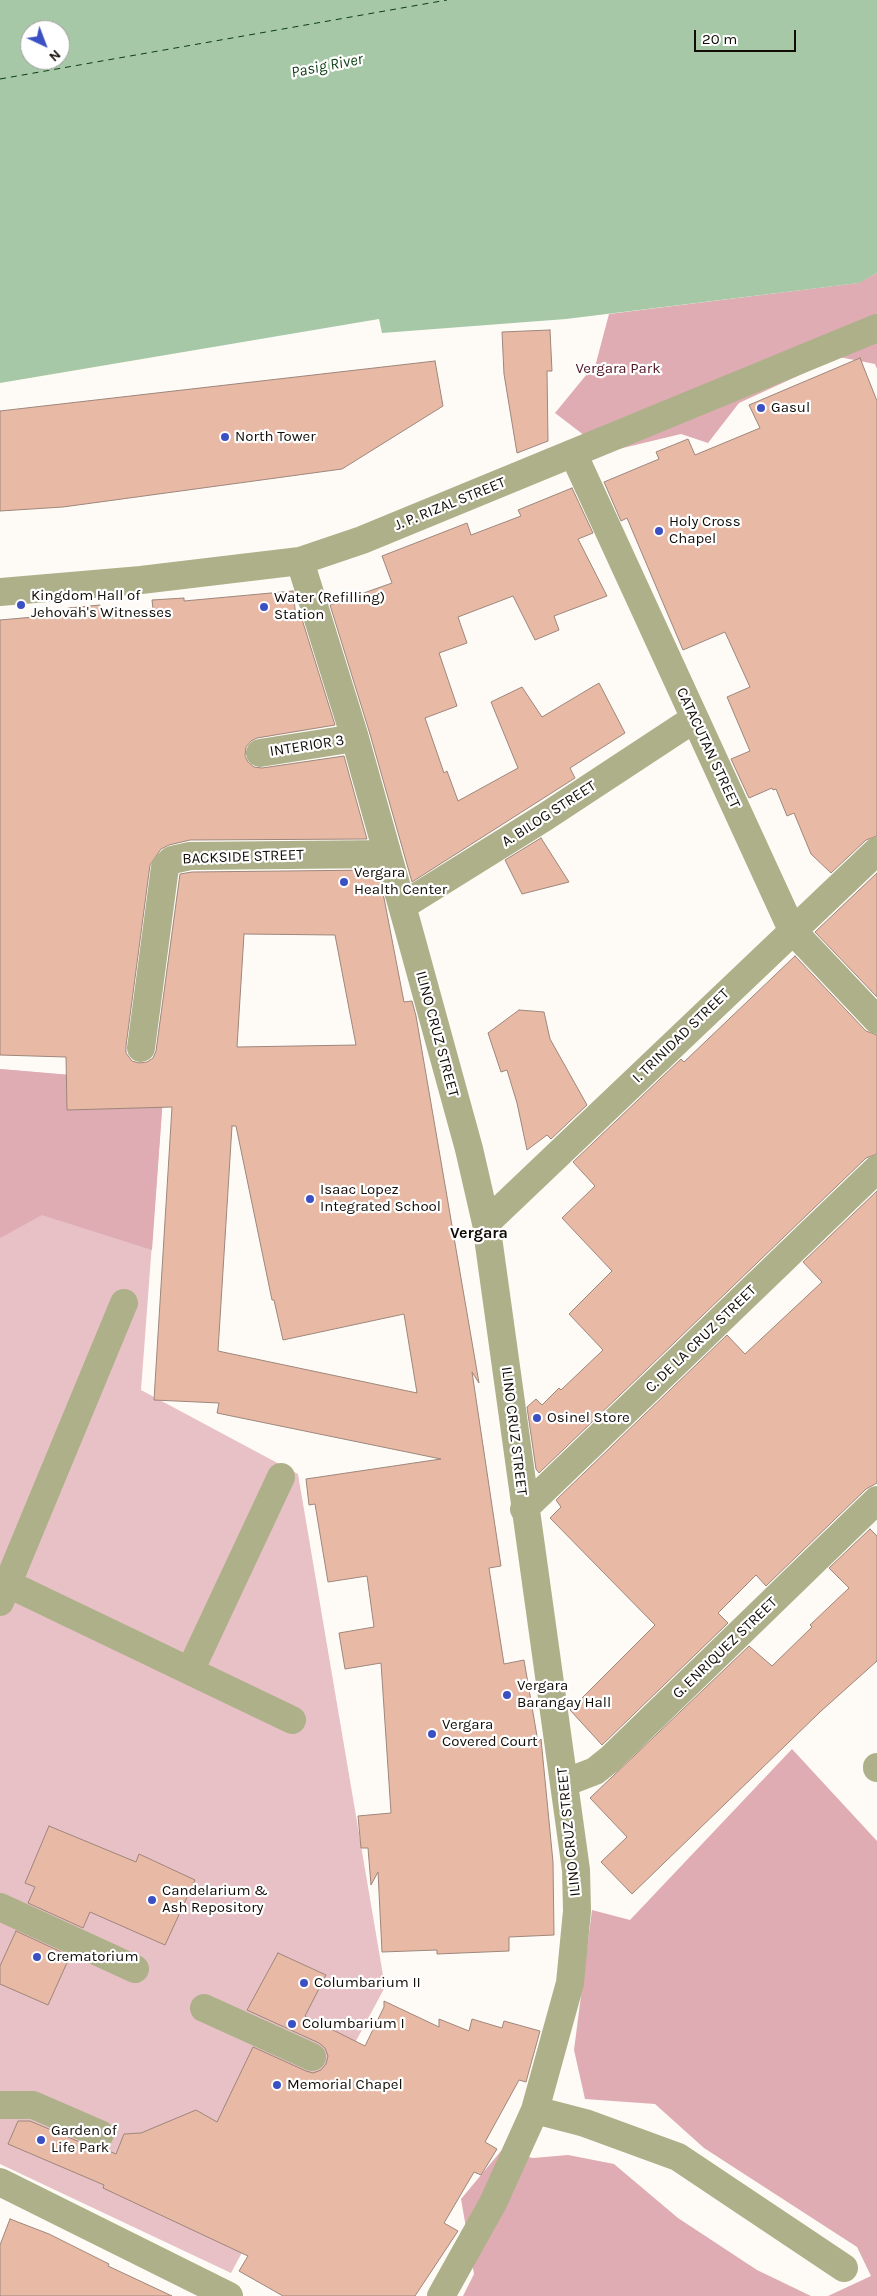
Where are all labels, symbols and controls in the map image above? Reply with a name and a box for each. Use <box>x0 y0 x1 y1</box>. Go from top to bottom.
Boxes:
north arrow <box>20 20 70 70</box>
scale bar <box>697 20 800 52</box>
text: 20 m <box>702 30 737 48</box>
text: N <box>45 46 64 65</box>
water label: Pasig River <box>289 50 365 82</box>
park label: Vergara Park <box>575 360 661 378</box>
place label: Gasul <box>771 399 810 417</box>
marker: Gasul <box>755 402 767 414</box>
place label: North Tower <box>235 428 316 446</box>
marker: North Tower <box>219 431 231 443</box>
street label: J. P. RIZAL STREET <box>392 473 508 535</box>
place label: Holy Cross Chapel <box>669 513 741 548</box>
marker: Holy Cross Chapel <box>653 525 665 537</box>
place label: Kingdom Hall of Jehovah's Witnesses <box>31 587 172 622</box>
place label: Water (Refilling) Station <box>274 589 385 624</box>
marker: Kingdom Hall of Jehovah's Witnesses <box>15 599 27 611</box>
marker: Water (Refilling) Station <box>258 601 270 613</box>
street label: CATACUTAN STREET <box>672 685 744 811</box>
street label: INTERIOR 3 <box>269 731 345 761</box>
street label: A. BILOG STREET <box>499 777 599 851</box>
street label: BACKSIDE STREET <box>182 846 304 868</box>
place label: Vergara Health Center <box>354 864 447 899</box>
marker: Vergara Health Center <box>338 876 350 888</box>
street label: ILINO CRUZ STREET <box>412 969 462 1099</box>
street label: I. TRINIDAD STREET <box>629 985 733 1087</box>
place label: Isaac Lopez Integrated School <box>320 1181 441 1216</box>
marker: Isaac Lopez Integrated School <box>304 1193 316 1205</box>
district label: Vergara <box>450 1223 508 1243</box>
street label: C. DE LA CRUZ STREET <box>642 1281 760 1397</box>
street label: ILINO CRUZ STREET <box>497 1366 531 1496</box>
place label: Osinel Store <box>547 1409 630 1427</box>
marker: Osinel Store <box>531 1412 543 1424</box>
street label: G. ENRIQUEZ STREET <box>669 1593 781 1703</box>
place label: Vergara Barangay Hall <box>517 1677 611 1712</box>
marker: Vergara Barangay Hall <box>501 1689 513 1701</box>
place label: Vergara Covered Court <box>442 1716 538 1751</box>
marker: Vergara Covered Court <box>426 1728 438 1740</box>
street label: ILINO CRUZ STREET <box>553 1767 585 1897</box>
place label: Candelarium & Ash Repository <box>162 1882 268 1917</box>
marker: Candelarium & Ash Repository <box>146 1894 158 1906</box>
place label: Crematorium <box>47 1948 138 1966</box>
marker: Crematorium <box>31 1951 43 1963</box>
place label: Columbarium II <box>314 1974 421 1992</box>
marker: Columbarium II <box>298 1977 310 1989</box>
place label: Columbarium I <box>302 2015 405 2033</box>
marker: Columbarium I <box>286 2018 298 2030</box>
place label: Memorial Chapel <box>287 2076 403 2094</box>
marker: Memorial Chapel <box>271 2079 283 2091</box>
place label: Garden of Life Park <box>51 2122 117 2157</box>
marker: Garden of Life Park <box>35 2134 47 2146</box>

